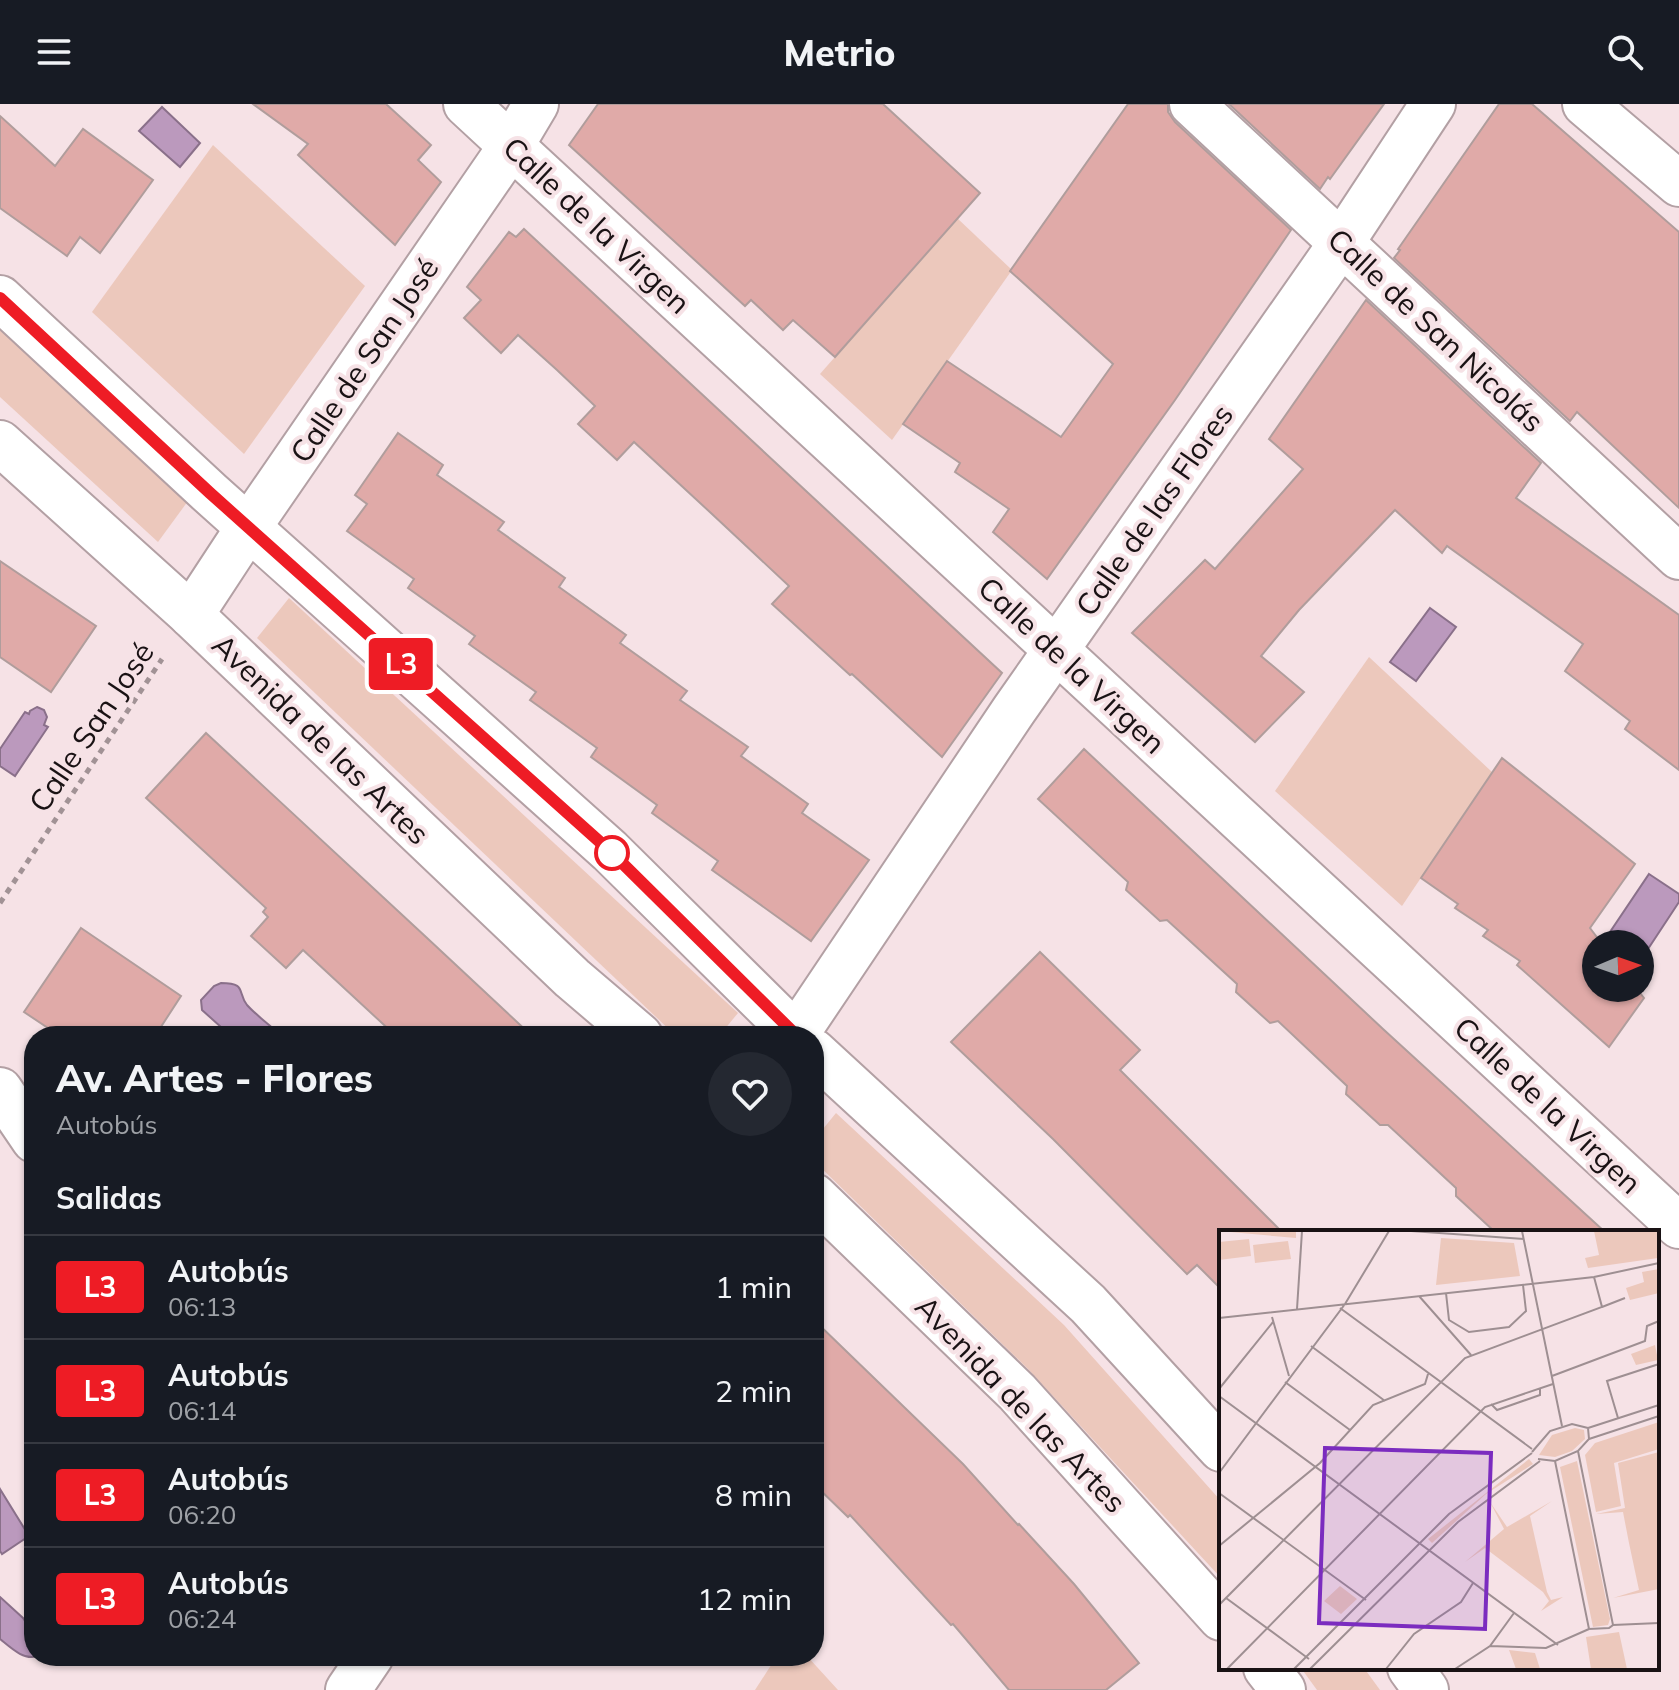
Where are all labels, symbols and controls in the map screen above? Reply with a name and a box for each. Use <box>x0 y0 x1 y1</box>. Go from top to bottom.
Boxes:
icon: menu <box>32 30 76 74</box>
text: Metrio <box>784 30 895 75</box>
icon: search <box>1603 30 1647 74</box>
street label: Calle de la Virgen <box>495 128 699 322</box>
street label: Calle de San Nicolás <box>1320 220 1552 440</box>
street label: Calle de San José <box>281 250 447 470</box>
street label: Calle de las Flores <box>1067 397 1241 623</box>
street label: Calle de la Virgen <box>970 568 1174 762</box>
street label: Avenida de las Artes <box>205 626 437 852</box>
street label: Calle San José <box>20 635 162 819</box>
line badge: L3 <box>365 638 437 690</box>
text: L3 <box>385 646 417 681</box>
unlabelled marker <box>595 836 629 870</box>
north arrow <box>1582 930 1654 1002</box>
map controls <box>1582 930 1654 1002</box>
street label: Calle de la Virgen <box>1446 1008 1650 1202</box>
button: heart <box>708 1052 792 1136</box>
text: Av. Artes - Flores <box>56 1054 373 1102</box>
text: Autobús <box>56 1108 157 1141</box>
text: Salidas <box>56 1179 162 1217</box>
inset map <box>1219 1230 1659 1670</box>
text: Autobús <box>168 1252 289 1290</box>
text: 1 min <box>715 1268 792 1306</box>
text: L3 <box>84 1269 116 1304</box>
street label: Avenida de las Artes <box>908 1288 1134 1520</box>
text: 06:13 <box>168 1290 236 1323</box>
text: Autobús <box>168 1356 289 1394</box>
text: 2 min <box>715 1372 792 1410</box>
text: L3 <box>84 1373 116 1408</box>
text: 06:14 <box>168 1394 236 1427</box>
text: Autobús <box>168 1460 289 1498</box>
text: 8 min <box>715 1476 792 1514</box>
text: L3 <box>84 1477 116 1512</box>
text: 06:20 <box>168 1498 236 1531</box>
text: Autobús <box>168 1564 289 1602</box>
text: 12 min <box>697 1580 792 1618</box>
text: L3 <box>84 1581 116 1616</box>
text: 06:24 <box>168 1602 236 1635</box>

